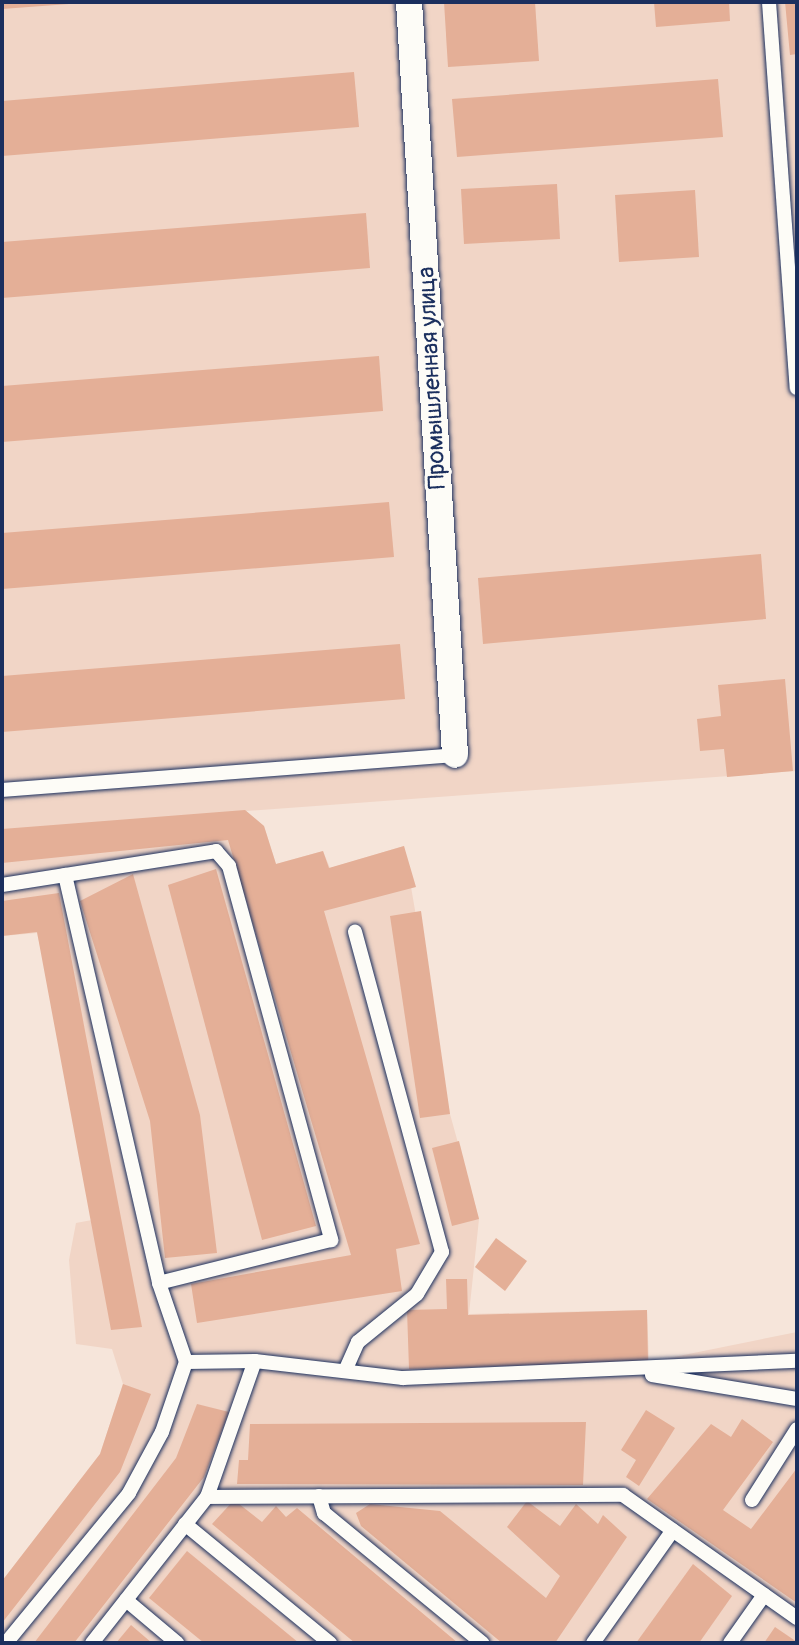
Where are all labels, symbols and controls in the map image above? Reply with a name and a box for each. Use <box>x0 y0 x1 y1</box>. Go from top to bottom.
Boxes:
street label: Промышленная улица <box>412 266 452 490</box>

